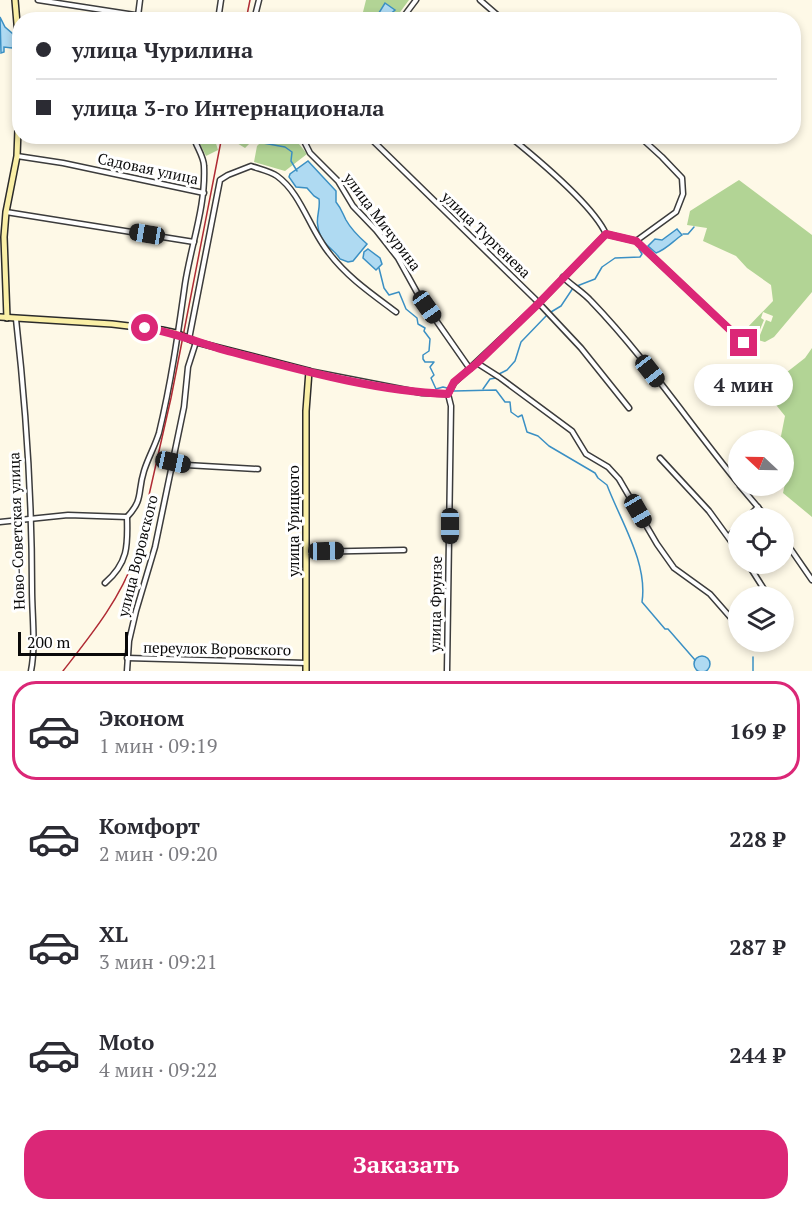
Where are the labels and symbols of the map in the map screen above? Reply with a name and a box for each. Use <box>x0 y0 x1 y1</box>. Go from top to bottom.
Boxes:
street label: Садовая улица <box>96 148 201 189</box>
street label: улица Мичурина <box>339 168 426 275</box>
street label: улица Тургенева <box>437 186 536 282</box>
car <box>128 222 166 246</box>
car <box>409 287 445 327</box>
route start <box>131 314 158 341</box>
route end <box>730 329 757 356</box>
car <box>632 351 668 391</box>
callout: 4 мин <box>694 364 794 406</box>
north arrow <box>728 430 794 496</box>
car <box>154 449 192 475</box>
street label: Ново-Советская улица <box>3 451 29 610</box>
street label: улица Урицкого <box>283 465 303 578</box>
car <box>621 491 655 531</box>
street label: улица Воровского <box>112 493 162 620</box>
car <box>441 508 459 544</box>
car <box>308 542 344 560</box>
street label: улица Фрунзе <box>424 556 446 653</box>
scale bar <box>18 629 128 656</box>
street label: переулок Воровского <box>143 637 291 659</box>

